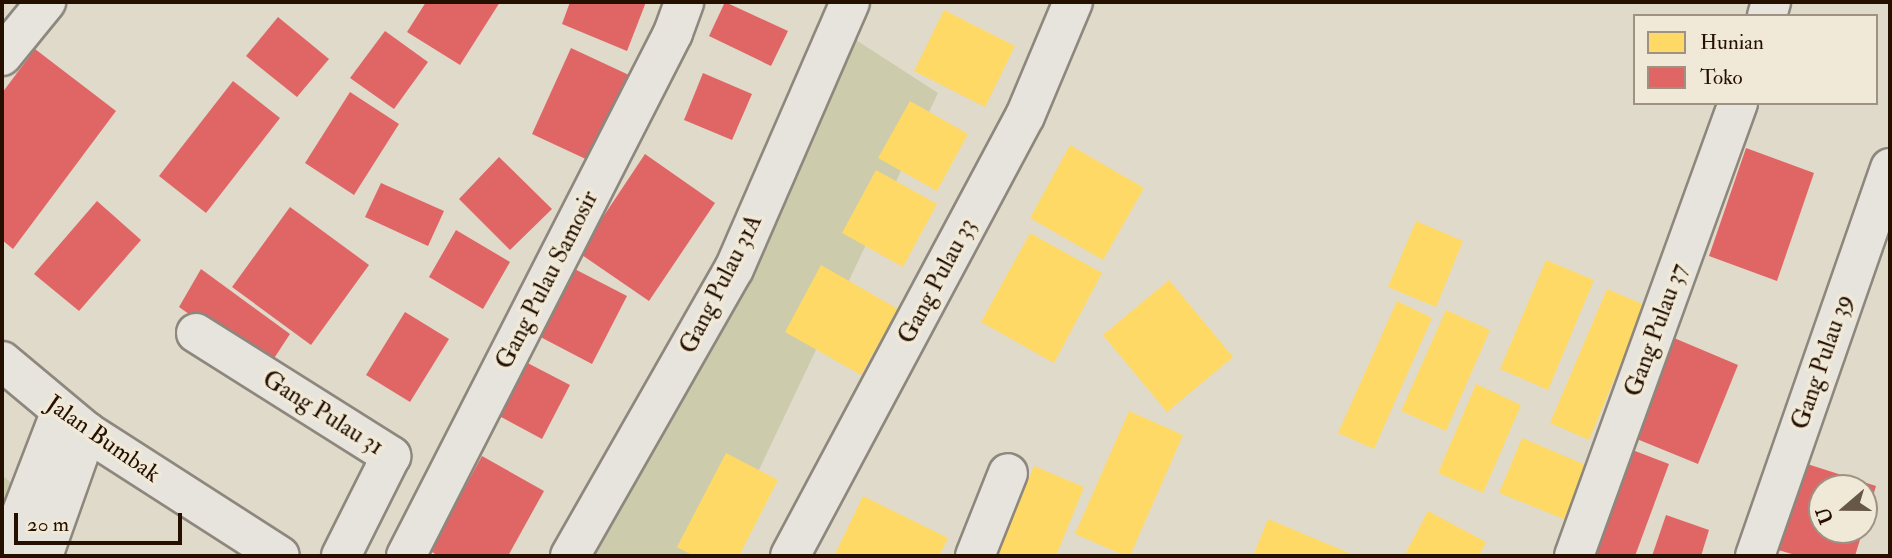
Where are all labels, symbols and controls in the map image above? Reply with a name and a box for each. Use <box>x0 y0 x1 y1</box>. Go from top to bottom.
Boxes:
legend <box>1633 14 1878 105</box>
text: Hunian <box>1700 29 1764 56</box>
text: Toko <box>1700 64 1743 91</box>
street label: Gang Pulau Samosir <box>490 186 604 374</box>
street label: Gang Pulau 31A <box>674 210 768 358</box>
street label: Gang Pulau 33 <box>892 213 982 349</box>
street label: Gang Pulau 37 <box>1619 260 1693 400</box>
street label: Gang Pulau 39 <box>1785 291 1859 433</box>
street label: Gang Pulau 31 <box>257 364 389 462</box>
street label: Jalan Bumbak <box>41 389 165 489</box>
north arrow <box>1808 474 1878 544</box>
scale bar <box>18 498 186 542</box>
text: U <box>1811 504 1839 527</box>
text: 20 m <box>27 511 69 538</box>

